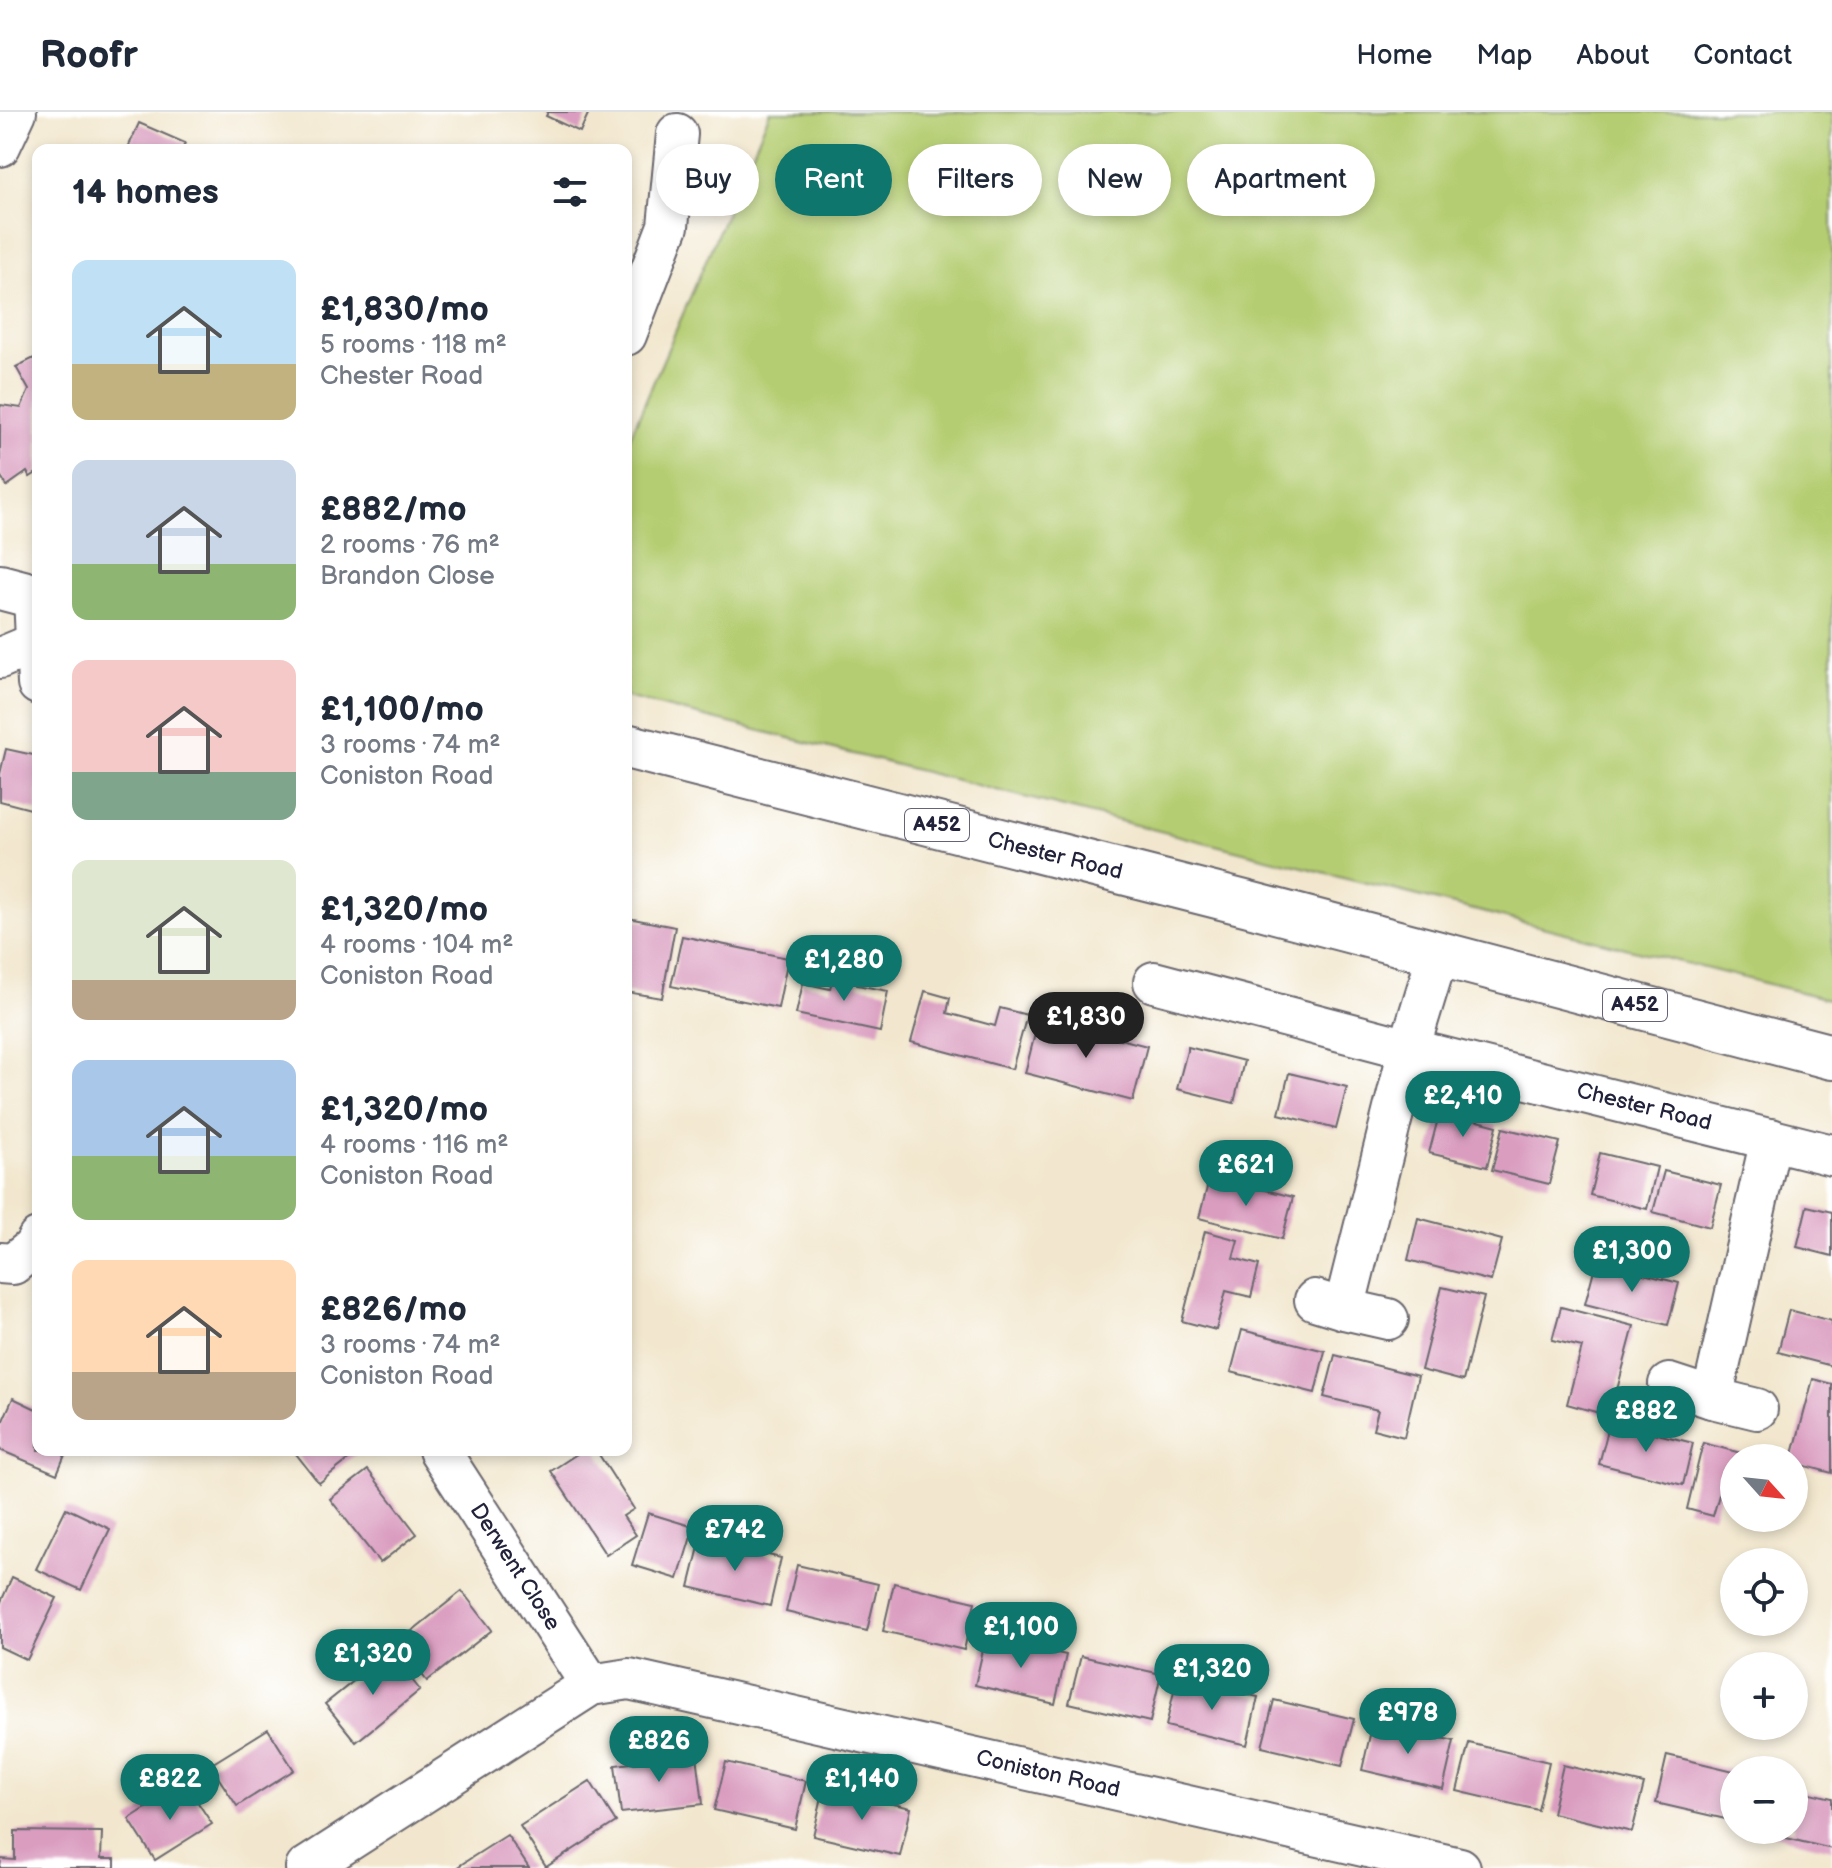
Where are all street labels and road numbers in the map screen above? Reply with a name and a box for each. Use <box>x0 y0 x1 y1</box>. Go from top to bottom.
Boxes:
road number: A452 <box>905 809 969 841</box>
street label: Chester Road <box>985 826 1125 886</box>
road number: A452 <box>1603 989 1667 1021</box>
street label: Chester Road <box>1574 1077 1714 1137</box>
street label: Derwent Close <box>464 1498 566 1636</box>
street label: Coniston Road <box>973 1744 1123 1804</box>

